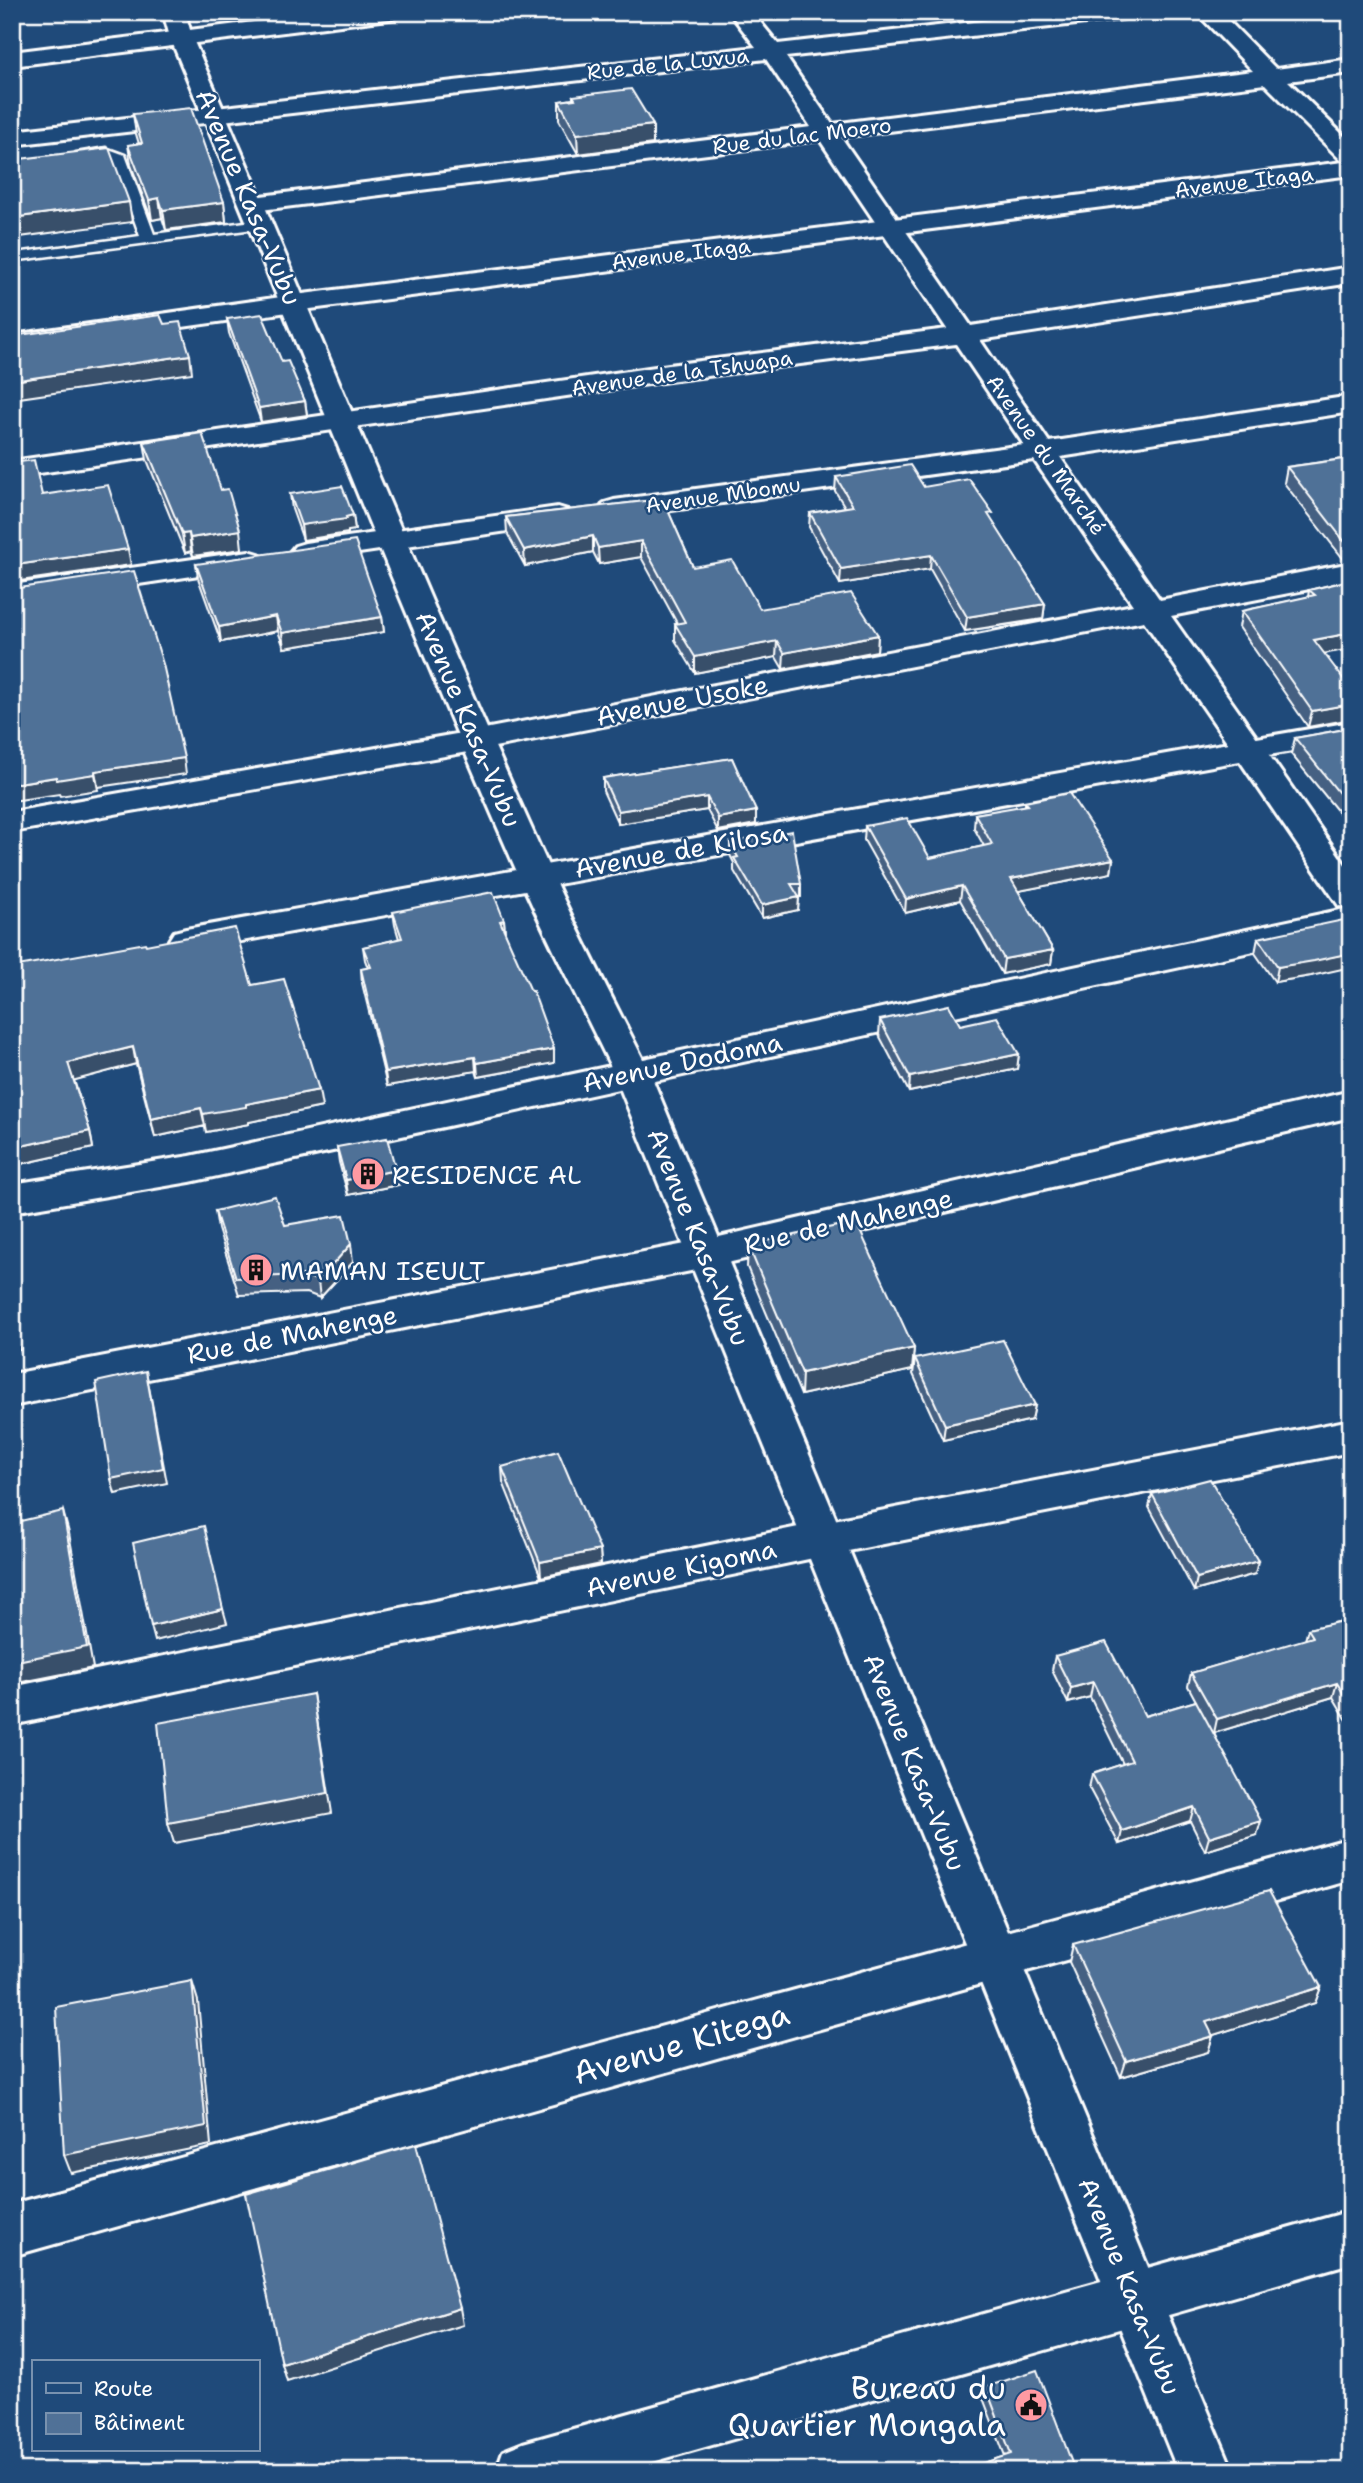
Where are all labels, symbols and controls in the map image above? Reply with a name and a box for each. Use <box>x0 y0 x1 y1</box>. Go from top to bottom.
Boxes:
street label: Rue de la Luvua <box>586 42 750 86</box>
street label: Avenue Kasa-Vubu <box>188 84 310 310</box>
street label: Rue du lac Moero <box>711 111 893 161</box>
street label: Avenue Itaga <box>1173 160 1315 204</box>
street label: Avenue Itaga <box>610 232 752 276</box>
street label: Avenue de la Tshuapa <box>570 344 794 402</box>
street label: Avenue du Marché <box>980 369 1112 541</box>
street label: Avenue Mbomu <box>644 470 802 520</box>
street label: Avenue Kasa-Vubu <box>408 606 530 832</box>
street label: Avenue Usoke <box>593 666 771 734</box>
street label: Avenue de Kilosa <box>572 814 790 886</box>
street label: Avenue Dodoma <box>579 1024 785 1100</box>
street label: Avenue Kasa-Vubu <box>639 1123 759 1351</box>
building icon: RESIDENCE AL <box>349 1155 387 1193</box>
place label: RESIDENCE AL <box>392 1157 581 1192</box>
street label: Rue de Mahenge <box>740 1180 956 1262</box>
building icon: MAMAN ISEULT <box>237 1251 275 1289</box>
place label: MAMAN ISEULT <box>280 1253 485 1288</box>
street label: Rue de Mahenge <box>184 1296 400 1372</box>
street label: Avenue Kigoma <box>583 1531 779 1605</box>
street label: Avenue Kasa-Vubu <box>855 1648 975 1876</box>
street label: Avenue Kitega <box>568 1992 794 2094</box>
street label: Avenue Kasa-Vubu <box>1070 2172 1190 2400</box>
legend <box>32 2360 259 2452</box>
place label: Bureau du Quartier Mongala <box>728 2366 1006 2446</box>
text: Route <box>94 2375 153 2403</box>
public building icon: Bureau du Quartier Mongala <box>1012 2386 1050 2424</box>
text: Bâtiment <box>94 2409 185 2437</box>

